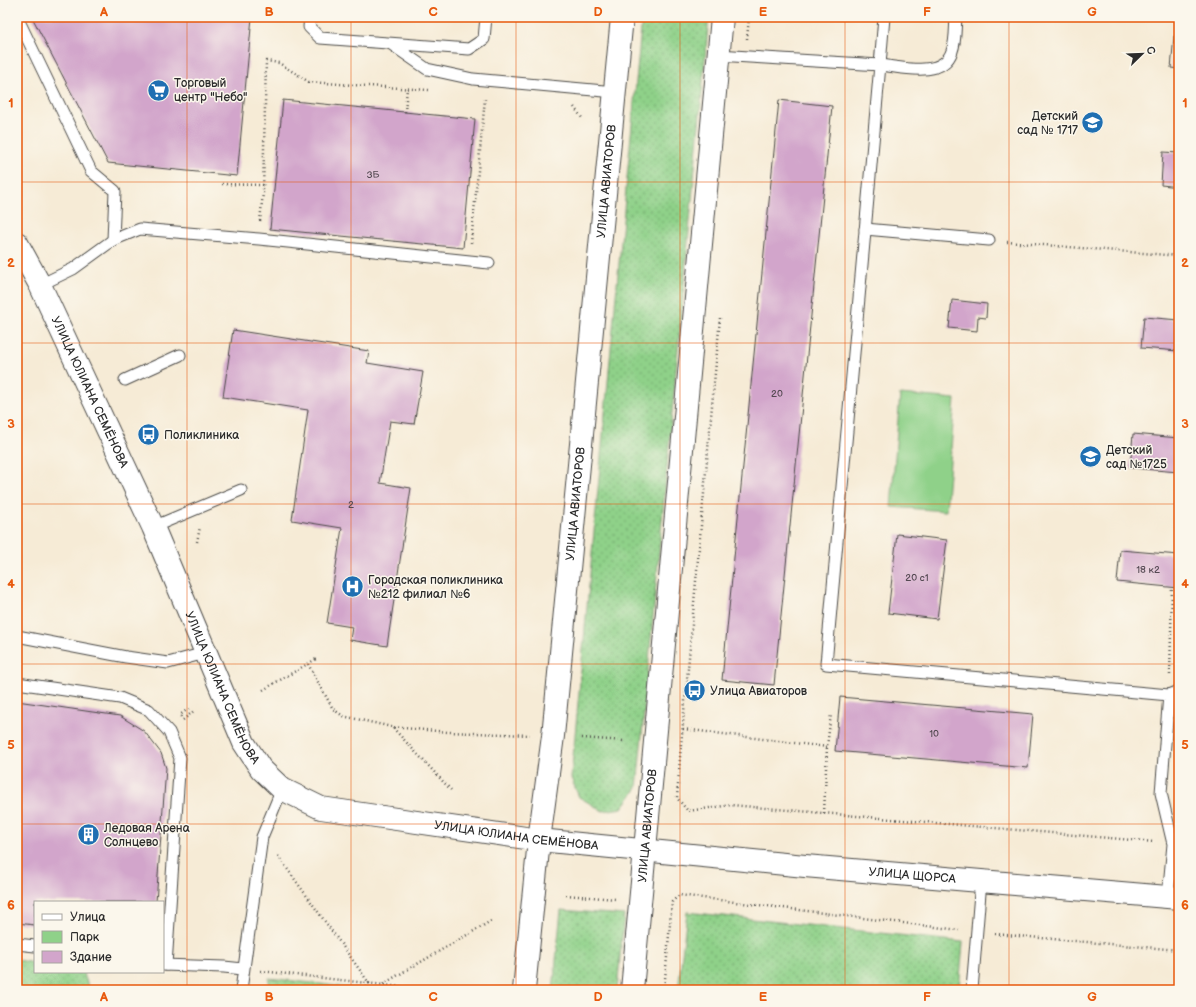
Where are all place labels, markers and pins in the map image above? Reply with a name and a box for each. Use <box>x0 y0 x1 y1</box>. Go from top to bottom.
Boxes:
place label: Торговый центр "Небо" <box>174 76 248 105</box>
supermarket icon: Торговый центр "Небо" <box>145 77 171 103</box>
place label: Детский сад № 1717 <box>1017 109 1078 138</box>
school or university icon: Детский сад № 1717 <box>1080 110 1106 136</box>
bus stop icon: Поликлиника <box>136 422 162 448</box>
place label: Поликлиника <box>164 428 239 443</box>
place label: Детский сад №1725 <box>1106 443 1167 472</box>
school or university icon: Детский сад №1725 <box>1077 444 1103 470</box>
place label: Городская поликлиника №212 филиал №6 <box>368 573 503 602</box>
hospital icon: Городская поликлиника №212 филиал №6 <box>339 574 365 600</box>
bus stop icon: Улица Авиаторов <box>682 678 708 704</box>
place label: Улица Авиаторов <box>710 684 808 699</box>
place label: Ледовая Арена Солнцево <box>103 821 190 850</box>
building icon: Ледовая Арена Солнцево <box>76 822 102 848</box>

